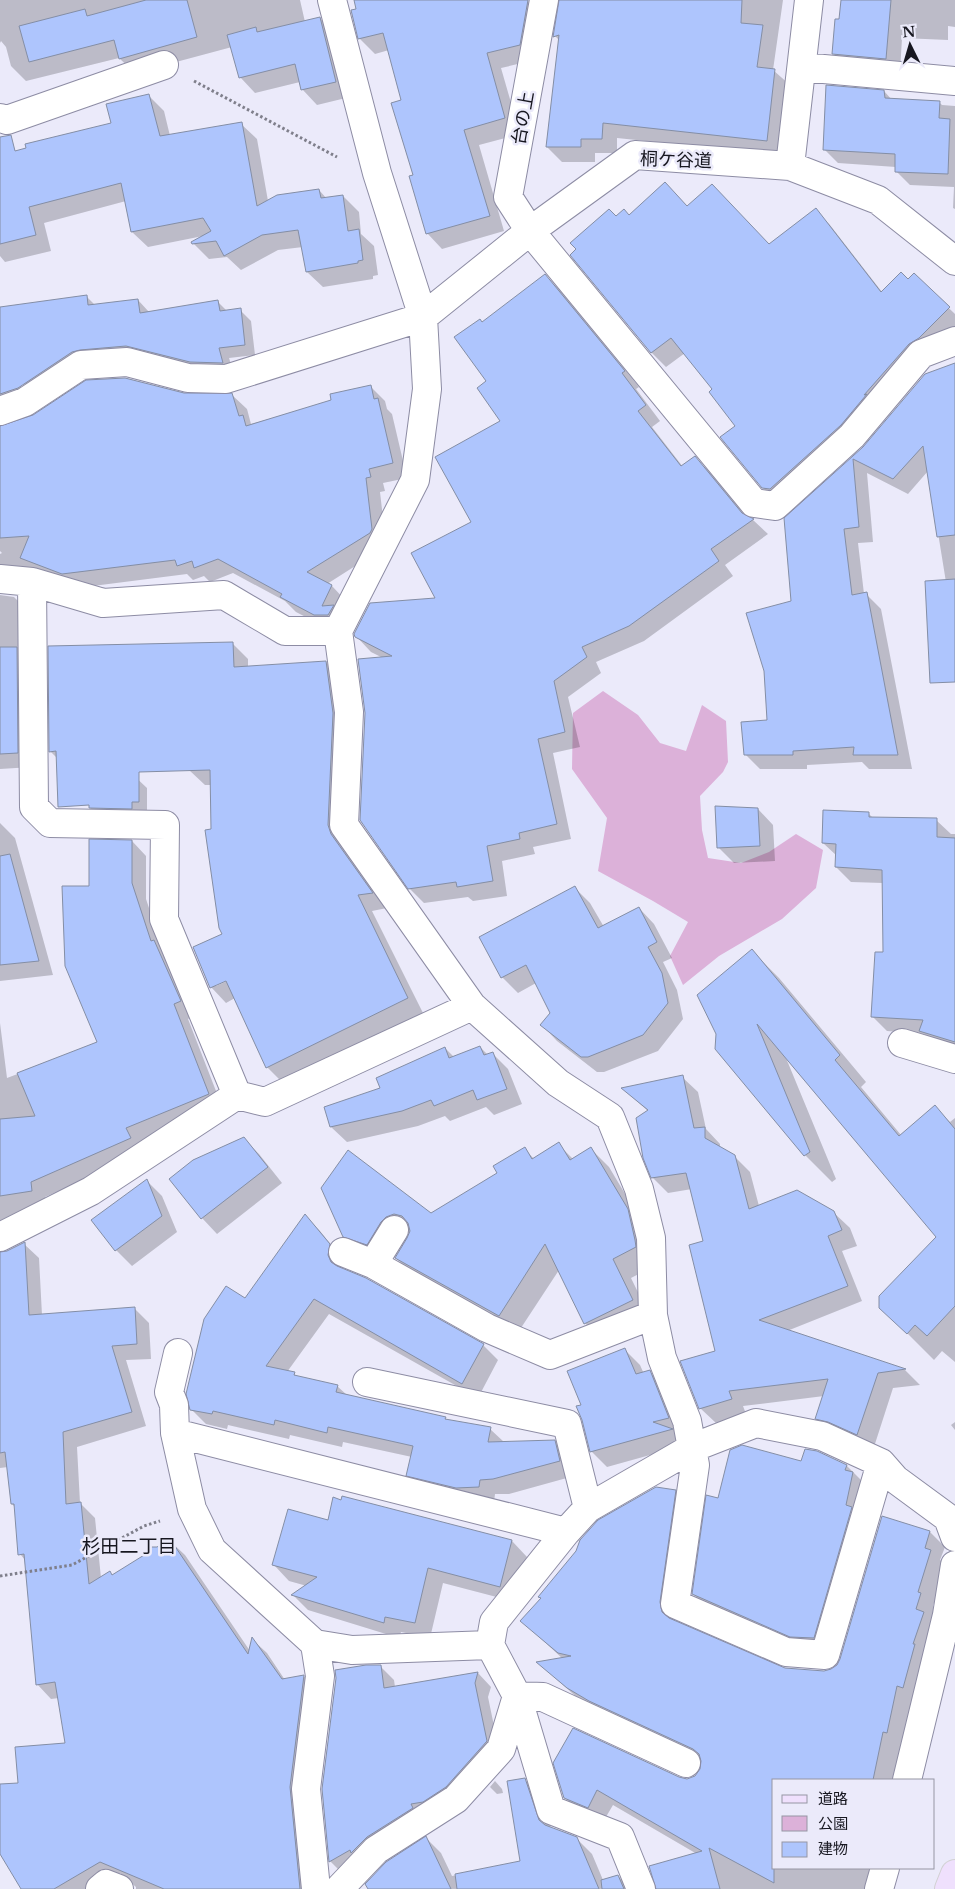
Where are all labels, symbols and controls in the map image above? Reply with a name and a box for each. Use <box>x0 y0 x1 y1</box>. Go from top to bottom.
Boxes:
north arrow <box>885 20 935 70</box>
text: N <box>902 23 916 42</box>
street label: 台の上 <box>507 90 539 146</box>
street label: 桐ケ谷道 <box>640 148 712 172</box>
district label: 杉田二丁目 <box>81 1535 177 1558</box>
legend <box>772 1779 935 1869</box>
text: 道路 <box>818 1789 848 1808</box>
text: 公園 <box>818 1814 848 1833</box>
text: 建物 <box>818 1839 848 1858</box>

